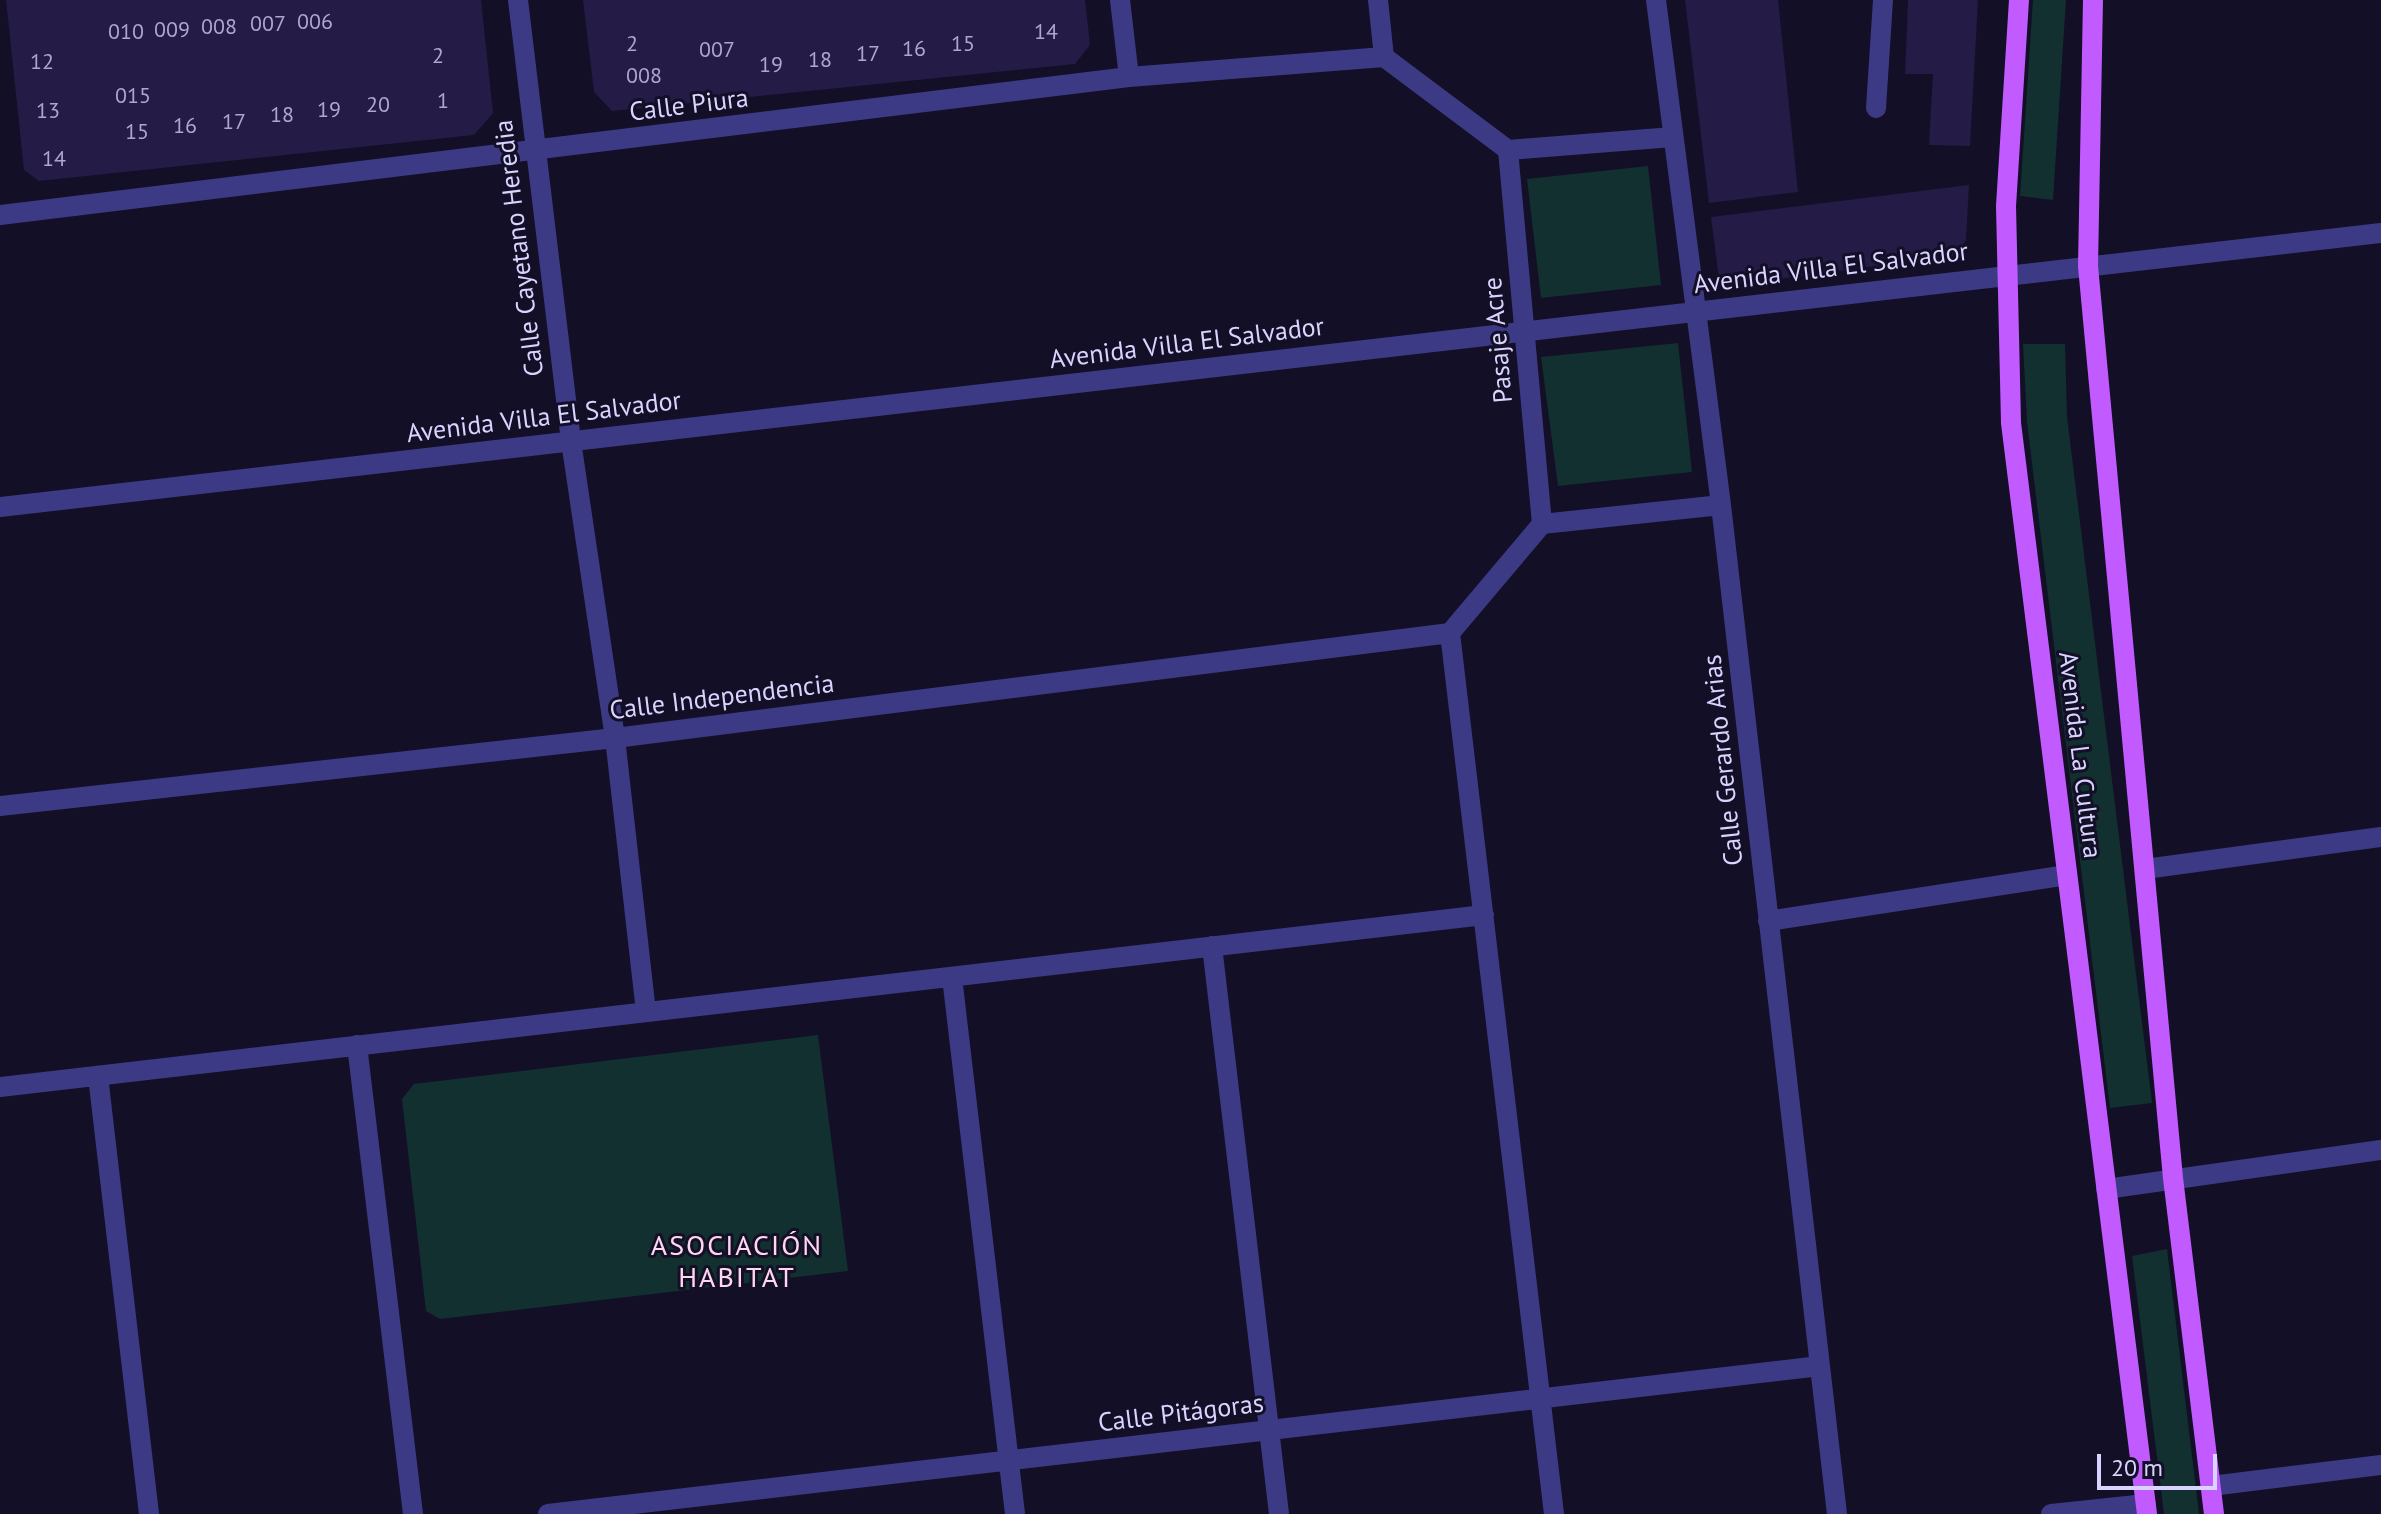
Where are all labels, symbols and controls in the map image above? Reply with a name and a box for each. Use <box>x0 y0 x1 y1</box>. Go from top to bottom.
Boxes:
house number: 006 <box>297 10 333 36</box>
house number: 007 <box>250 12 286 38</box>
house number: 008 <box>201 15 237 41</box>
house number: 009 <box>154 18 190 44</box>
house number: 010 <box>108 20 144 46</box>
house number: 14 <box>1034 20 1058 46</box>
house number: 2 <box>626 32 638 58</box>
house number: 15 <box>951 32 975 58</box>
house number: 16 <box>902 37 926 63</box>
house number: 007 <box>699 38 735 64</box>
house number: 17 <box>856 42 880 68</box>
house number: 2 <box>432 44 444 70</box>
house number: 18 <box>808 48 832 74</box>
house number: 12 <box>30 50 54 76</box>
house number: 19 <box>759 53 783 79</box>
house number: 008 <box>626 64 662 90</box>
street label: Calle Piura <box>628 83 750 129</box>
house number: 015 <box>115 84 151 110</box>
house number: 1 <box>437 89 449 115</box>
house number: 20 <box>366 93 390 119</box>
house number: 19 <box>317 98 341 124</box>
house number: 13 <box>36 99 60 125</box>
house number: 18 <box>270 103 294 129</box>
house number: 17 <box>222 110 246 136</box>
house number: 16 <box>173 114 197 140</box>
street label: Calle Cayetano Heredia <box>489 118 551 378</box>
house number: 15 <box>125 120 149 146</box>
house number: 14 <box>42 147 66 173</box>
street label: Avenida Villa El Salvador <box>1692 237 1970 301</box>
street label: Pasaje Acre <box>1478 276 1520 404</box>
street label: Avenida Villa El Salvador <box>1048 312 1326 376</box>
street label: Avenida Villa El Salvador <box>405 386 683 450</box>
street label: Avenida La Cultura <box>2051 650 2107 860</box>
street label: Calle Gerardo Arias <box>1697 653 1751 867</box>
street label: Calle Independencia <box>608 669 836 727</box>
district label: ASOCIACIÓN HABITAT <box>651 1230 823 1296</box>
street label: Calle Pitágoras <box>1097 1388 1265 1440</box>
scale bar <box>2101 1438 2221 1488</box>
text: 20 m <box>2111 1452 2163 1483</box>

